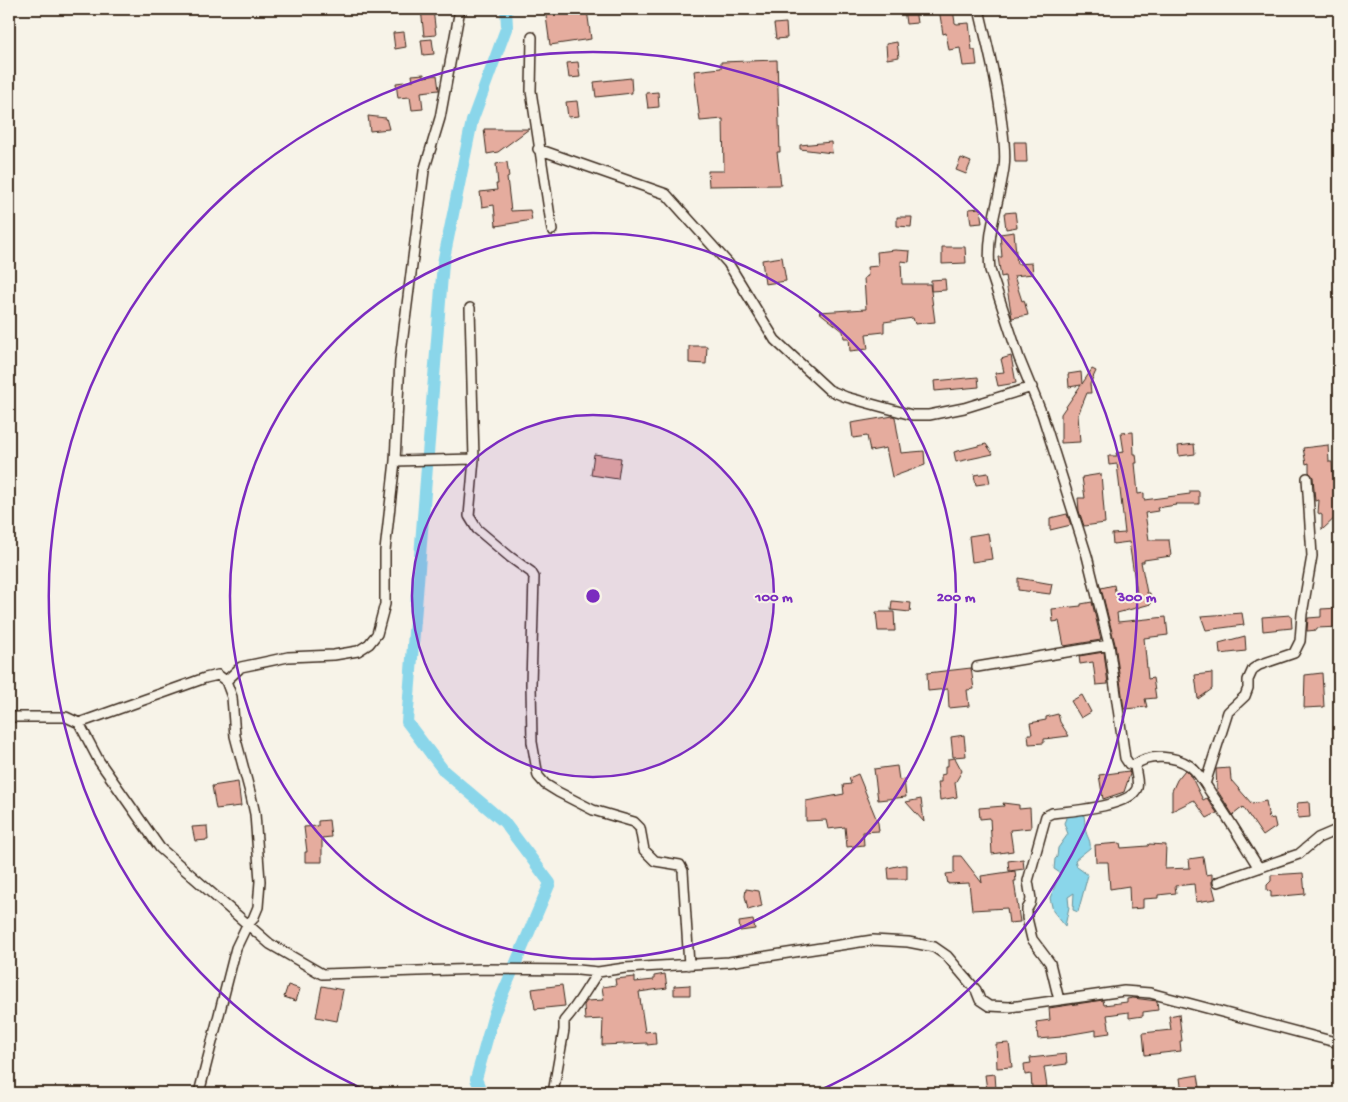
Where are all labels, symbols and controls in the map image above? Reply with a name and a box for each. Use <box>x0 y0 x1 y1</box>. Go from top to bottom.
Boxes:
centre of rings <box>584 587 602 605</box>
text: 100 m <box>754 589 793 607</box>
text: 200 m <box>937 589 976 607</box>
text: 300 m <box>1116 589 1157 607</box>

